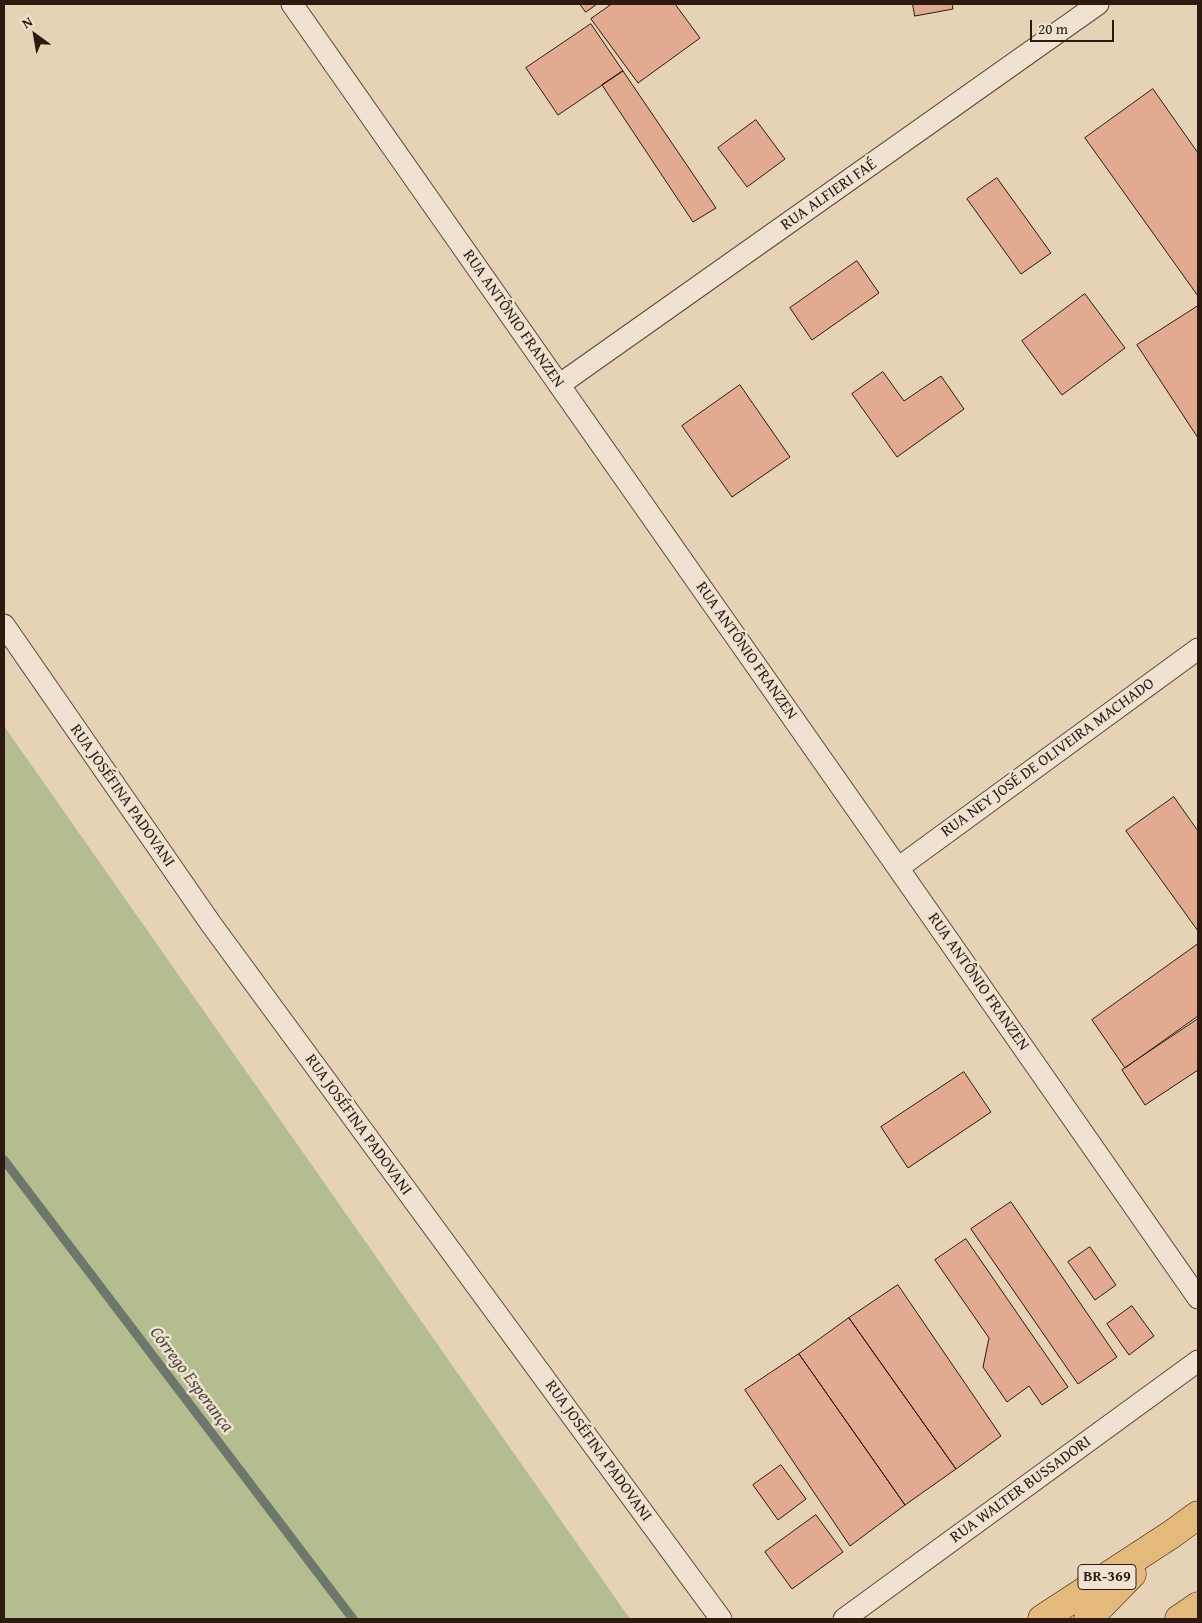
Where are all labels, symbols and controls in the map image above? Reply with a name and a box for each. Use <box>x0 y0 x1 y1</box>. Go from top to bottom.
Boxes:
north arrow <box>10 10 60 60</box>
scale bar <box>1032 10 1116 42</box>
text: N <box>18 11 36 33</box>
text: 20 m <box>1038 18 1068 39</box>
street label: RUA ALFIERI FAÉ <box>777 155 881 235</box>
street label: RUA ANTÔNIO FRANZEN <box>458 246 568 392</box>
street label: RUA ANTÔNIO FRANZEN <box>691 578 801 724</box>
street label: RUA NEY JOSÉ DE OLIVEIRA MACHADO <box>938 674 1158 842</box>
street label: RUA JOSÉFINA PADOVANI <box>65 721 179 871</box>
street label: RUA ANTÔNIO FRANZEN <box>923 909 1033 1055</box>
street label: RUA JOSÉFINA PADOVANI <box>300 1051 416 1199</box>
water label: Córrego Esperança <box>144 1323 238 1437</box>
street label: RUA JOSÉFINA PADOVANI <box>540 1377 656 1525</box>
street label: RUA WALTER BUSSADORI <box>947 1432 1095 1548</box>
road number: BR-369 <box>1078 1564 1136 1590</box>

